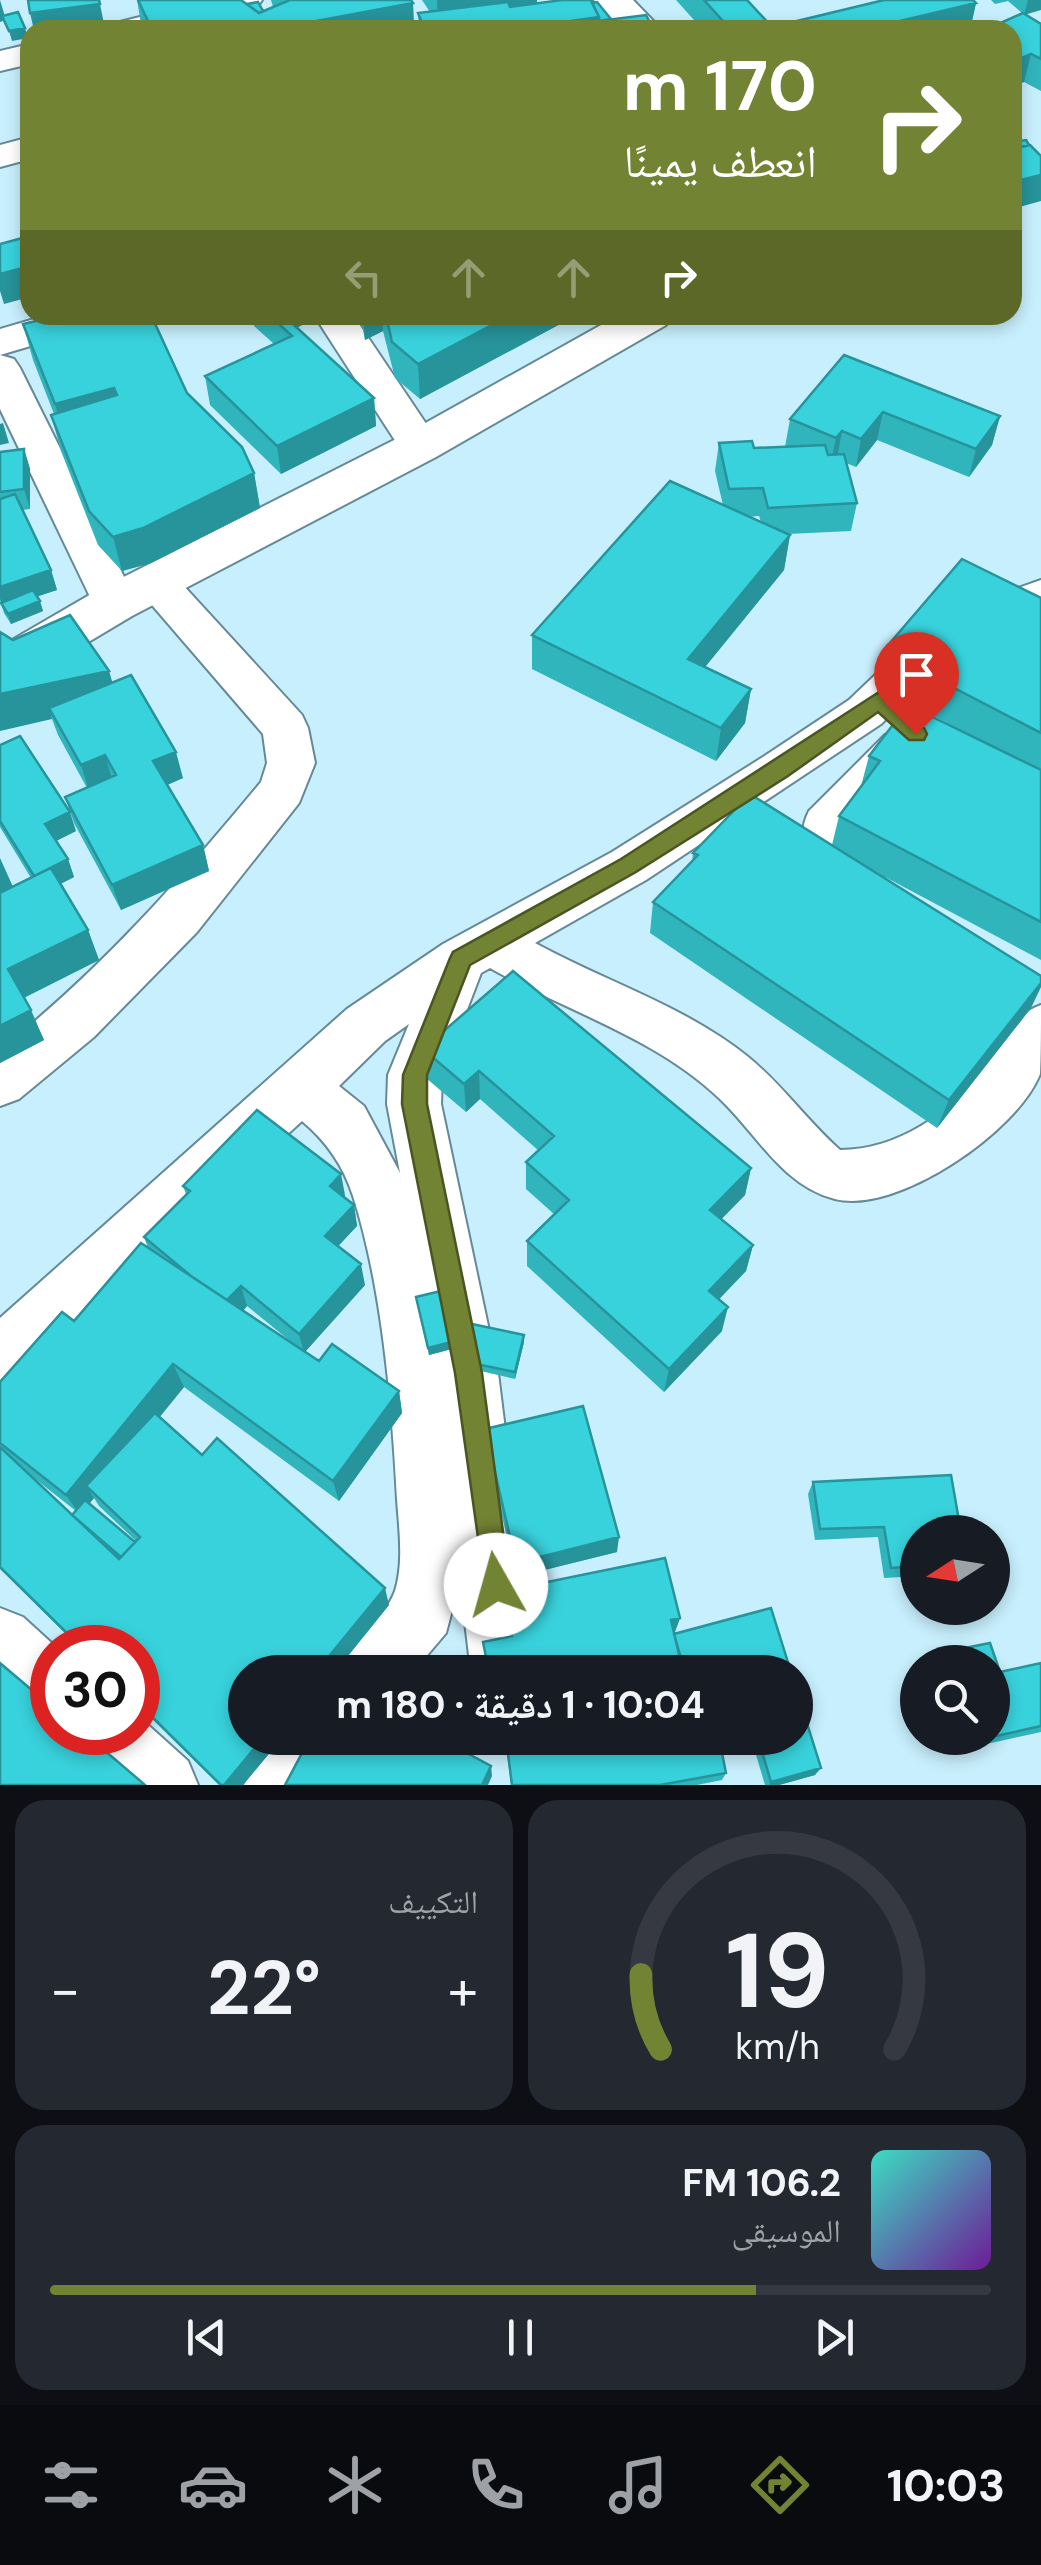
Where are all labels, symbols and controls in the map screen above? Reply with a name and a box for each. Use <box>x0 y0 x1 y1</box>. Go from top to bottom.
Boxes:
text: 170 m <box>623 41 817 132</box>
icon: right <box>852 60 982 190</box>
text: انعطف يمينًا <box>623 132 817 191</box>
icon: left <box>336 250 391 305</box>
icon: ahead <box>441 250 496 305</box>
icon: ahead <box>546 250 601 305</box>
icon: right <box>651 250 706 305</box>
pin <box>874 632 959 735</box>
icon: arrive <box>889 647 944 702</box>
north arrow <box>900 1515 1010 1625</box>
map controls <box>900 1515 1010 1755</box>
position arrow <box>444 1533 548 1637</box>
speed limit sign: 30 <box>30 1625 160 1755</box>
button: search <box>900 1645 1010 1755</box>
text: 10:04 · 1 دقيقة · 180 m <box>336 1680 705 1730</box>
text: التكييف <box>388 1881 478 1923</box>
text: 19 <box>725 1904 829 2039</box>
text: 22° <box>207 1940 321 2037</box>
text: − <box>50 1954 80 2026</box>
text: + <box>448 1954 478 2026</box>
text: km/h <box>735 2024 819 2070</box>
text: 106.2 FM <box>682 2158 841 2208</box>
text: الموسيقى <box>731 2210 841 2252</box>
icon: previous <box>179 2310 234 2365</box>
icon: pause <box>493 2310 548 2365</box>
icon: next <box>807 2310 862 2365</box>
icon: filters <box>36 2450 106 2520</box>
icon: car <box>178 2450 248 2520</box>
icon: climate <box>320 2450 390 2520</box>
icon: phone <box>461 2450 531 2520</box>
icon: music <box>603 2450 673 2520</box>
icon: directions <box>745 2450 815 2520</box>
text: 10:03 <box>887 2456 1005 2515</box>

